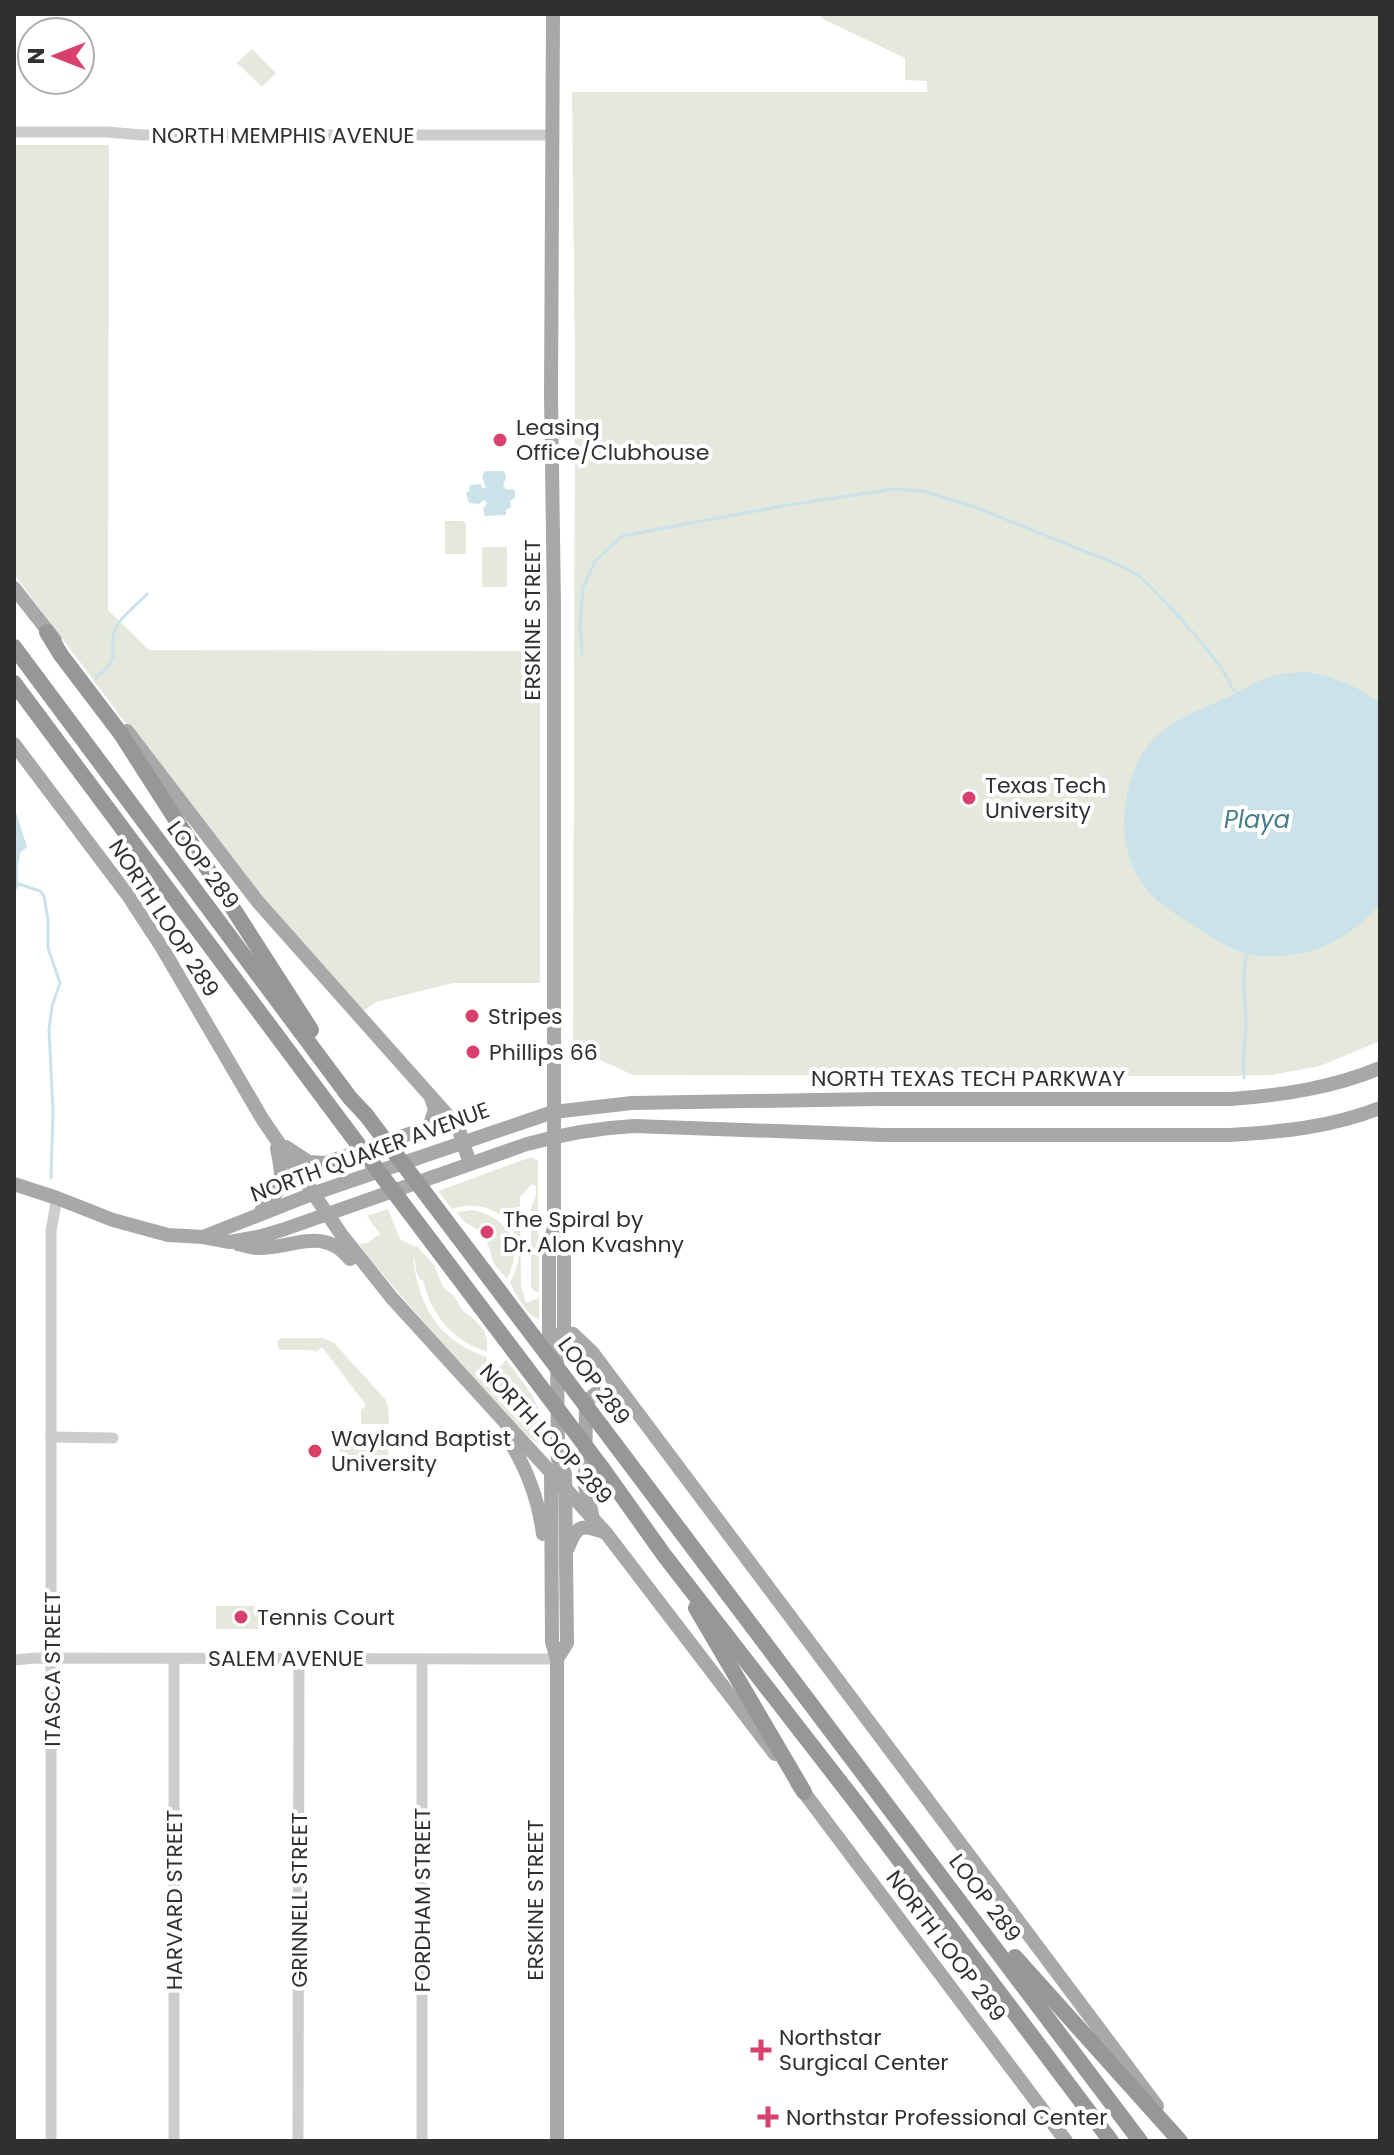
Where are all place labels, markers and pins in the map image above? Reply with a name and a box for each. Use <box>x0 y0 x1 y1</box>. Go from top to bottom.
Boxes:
place label: Leasing Office/Clubhouse <box>516 412 709 468</box>
marker: Leasing Office/Clubhouse <box>491 431 509 449</box>
place label: Texas Tech University <box>985 770 1106 826</box>
marker: Texas Tech University <box>960 789 978 807</box>
place label: Stripes <box>488 1001 563 1032</box>
marker: Stripes <box>463 1007 481 1025</box>
place label: Phillips 66 <box>489 1037 598 1068</box>
marker: Phillips 66 <box>464 1043 482 1061</box>
place label: The Spiral by Dr. Alon Kvashny <box>503 1204 685 1260</box>
marker: The Spiral by Dr. Alon Kvashny <box>478 1223 496 1241</box>
place label: Wayland Baptist University <box>331 1423 511 1479</box>
marker: Wayland Baptist University <box>306 1442 324 1460</box>
place label: Tennis Court <box>257 1602 395 1633</box>
marker: Tennis Court <box>232 1608 250 1626</box>
place label: Northstar Surgical Center <box>779 2022 949 2078</box>
marker: Northstar Surgical Center <box>750 2039 772 2061</box>
place label: Northstar Professional Center <box>786 2102 1107 2133</box>
marker: Northstar Professional Center <box>757 2106 779 2128</box>

